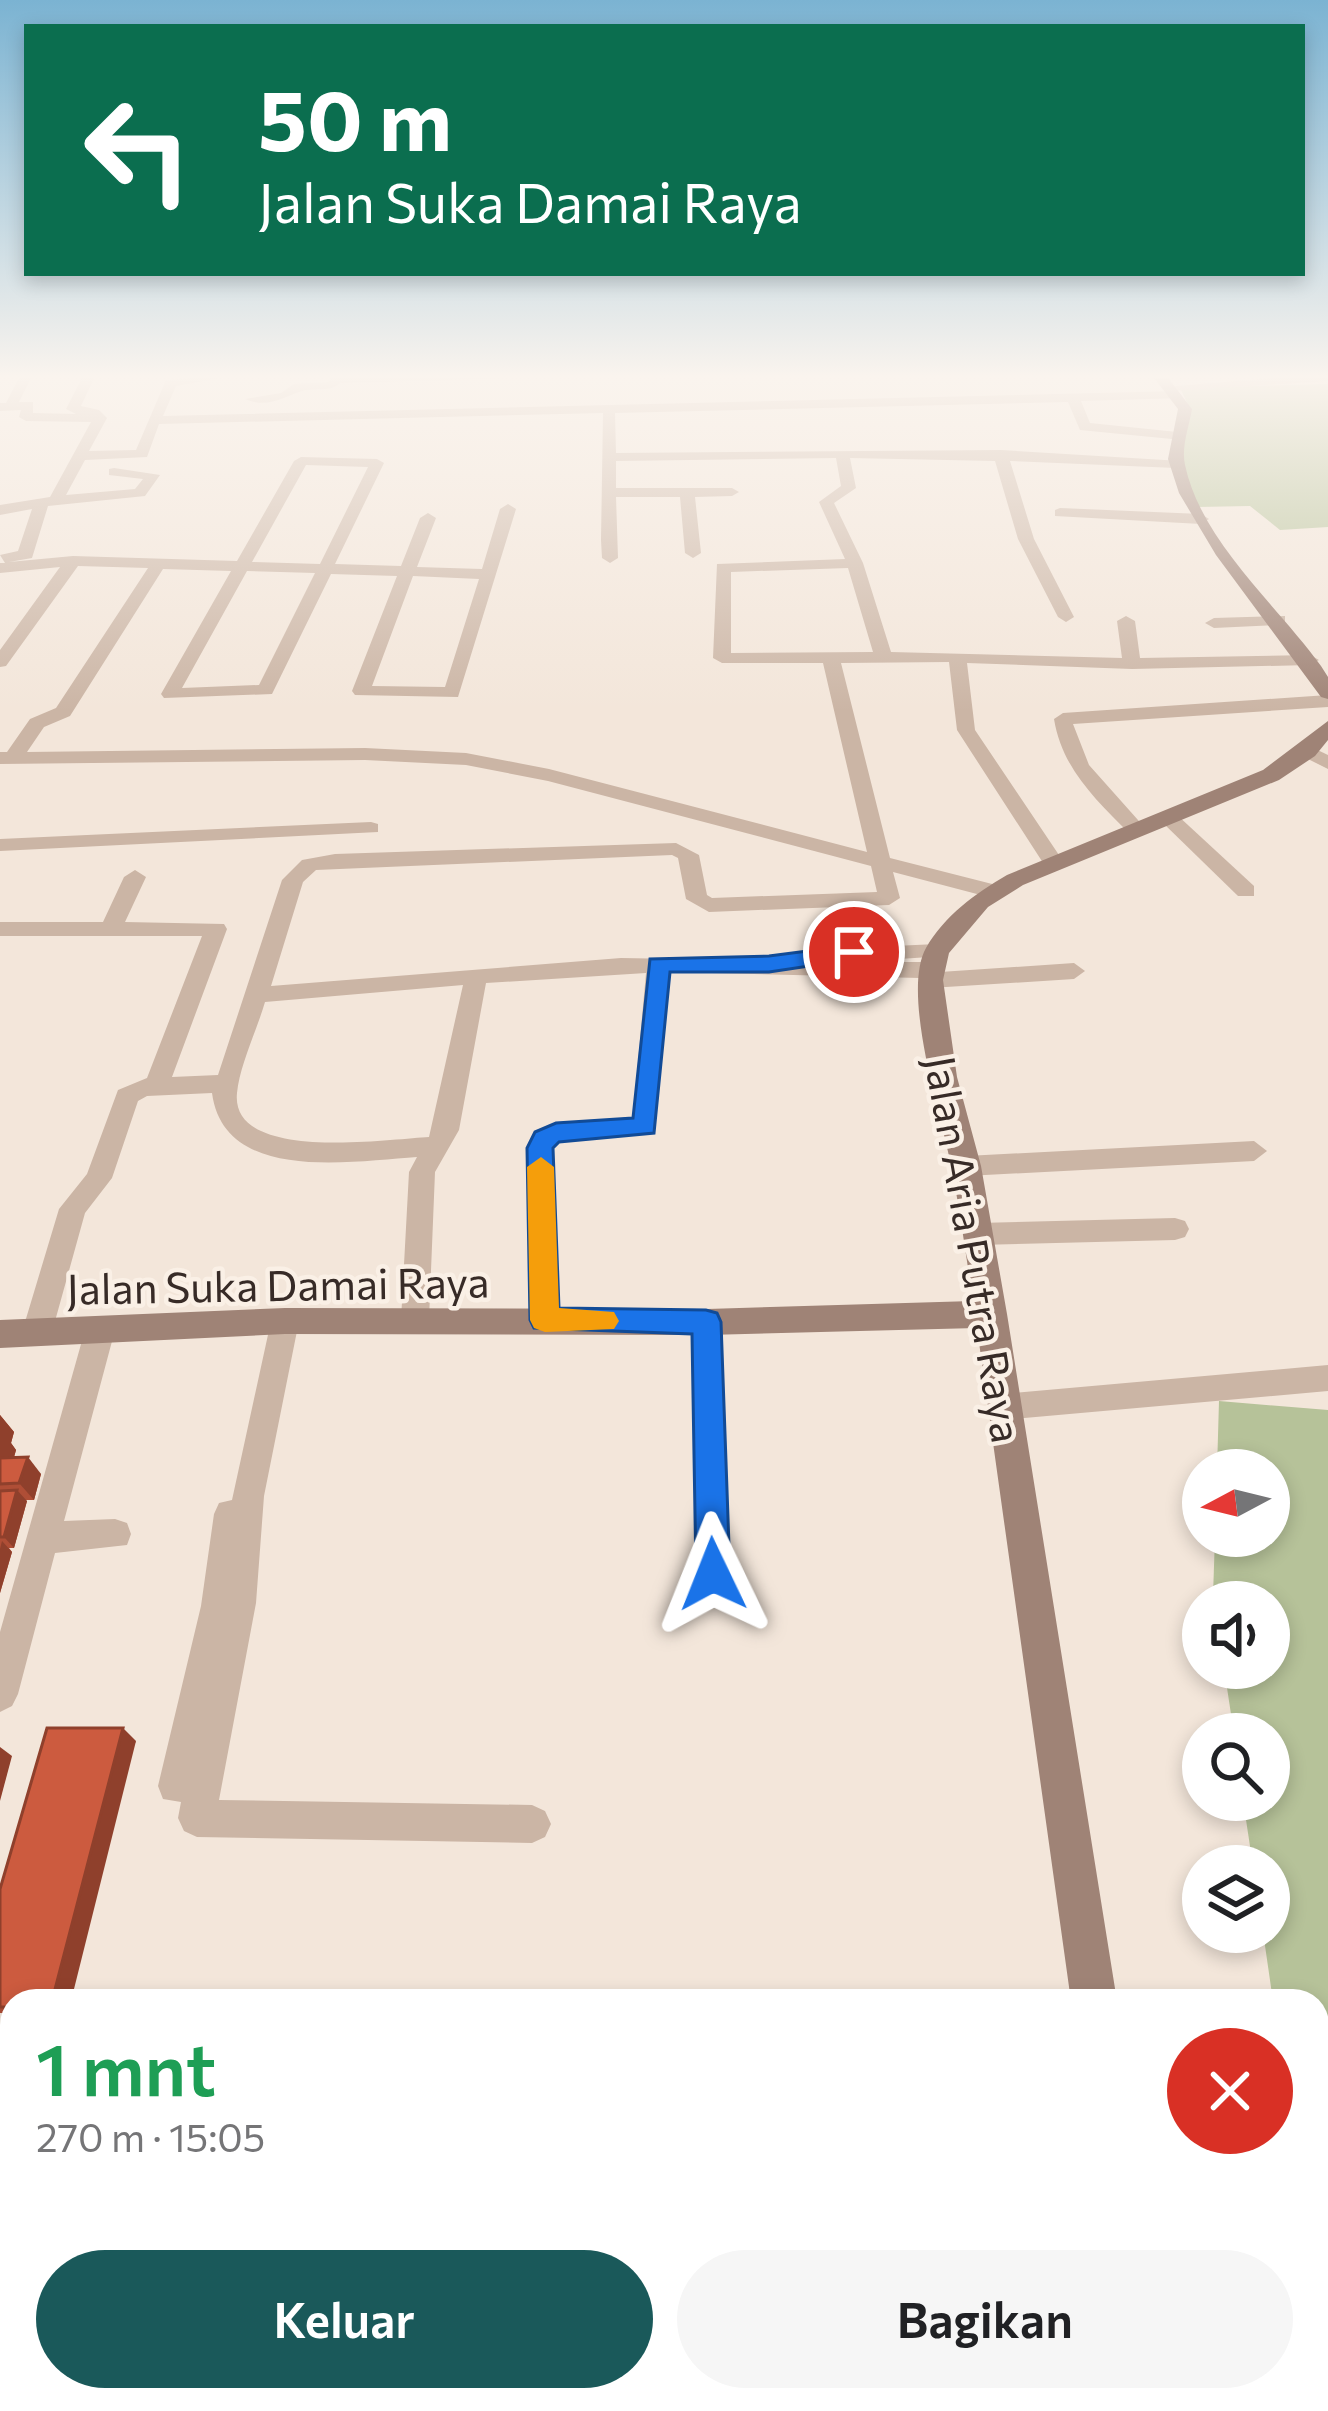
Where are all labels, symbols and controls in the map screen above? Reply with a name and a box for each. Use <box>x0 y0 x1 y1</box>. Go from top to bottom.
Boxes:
text: 50 m <box>258 66 452 168</box>
icon: left <box>60 72 216 228</box>
text: Jalan Suka Damai Raya <box>258 168 802 234</box>
pin <box>803 901 905 1003</box>
icon: arrive <box>821 919 887 985</box>
street label: Jalan Aria Putra Raya <box>915 1052 1035 1446</box>
street label: Jalan Suka Damai Raya <box>66 1254 490 1314</box>
north arrow <box>1182 1449 1290 1557</box>
map controls <box>1182 1449 1290 1953</box>
position arrow <box>650 1511 776 1637</box>
button: sound <box>1182 1581 1290 1689</box>
button: search <box>1182 1713 1290 1821</box>
button: layers <box>1182 1845 1290 1953</box>
text: 1 mnt <box>36 2023 216 2111</box>
button: close <box>1167 2028 1293 2154</box>
text: 270 m · 15:05 <box>36 2112 265 2160</box>
button: Keluar <box>36 2250 653 2388</box>
button: Bagikan <box>677 2250 1293 2388</box>

